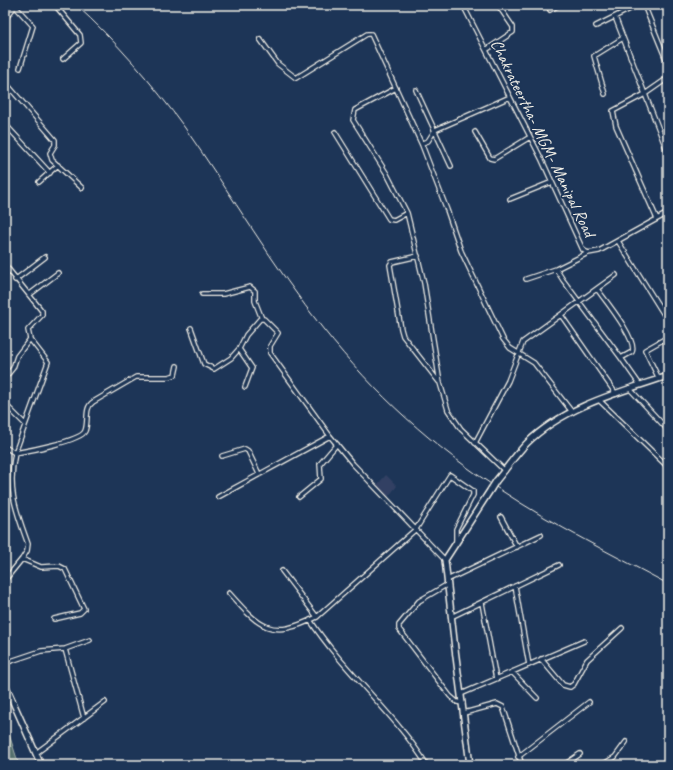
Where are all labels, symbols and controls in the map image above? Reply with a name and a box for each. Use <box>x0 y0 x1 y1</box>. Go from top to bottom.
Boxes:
street label: Chakrateertha- MGM- Manipal Road <box>486 36 601 242</box>

